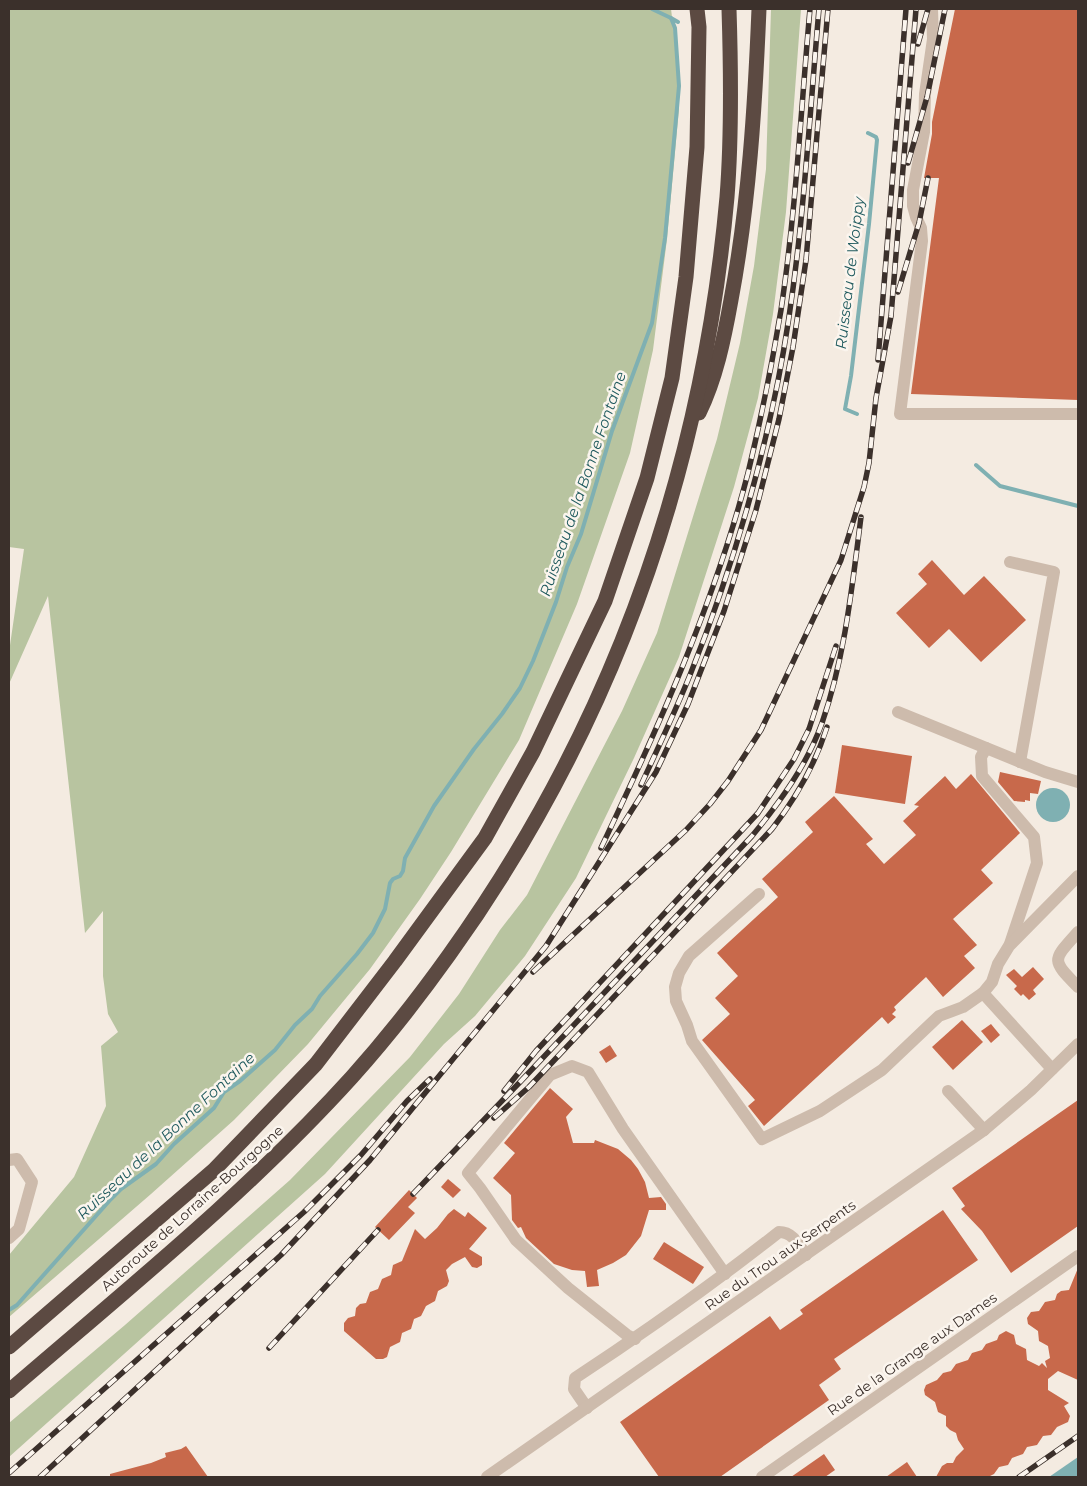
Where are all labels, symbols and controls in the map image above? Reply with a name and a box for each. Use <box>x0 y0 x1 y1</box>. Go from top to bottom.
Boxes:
water label: Ruisseau de Woippy <box>831 195 868 350</box>
water label: Ruisseau de la Bonne Fontaine <box>535 369 630 599</box>
water label: Ruisseau de la Bonne Fontaine <box>73 1048 258 1223</box>
street label: Autoroute de Lorraine-Bourgogne <box>97 1121 287 1295</box>
street label: Rue du Trou aux Serpents <box>701 1196 859 1314</box>
street label: Rue de la Grange aux Dames <box>824 1288 1000 1420</box>

